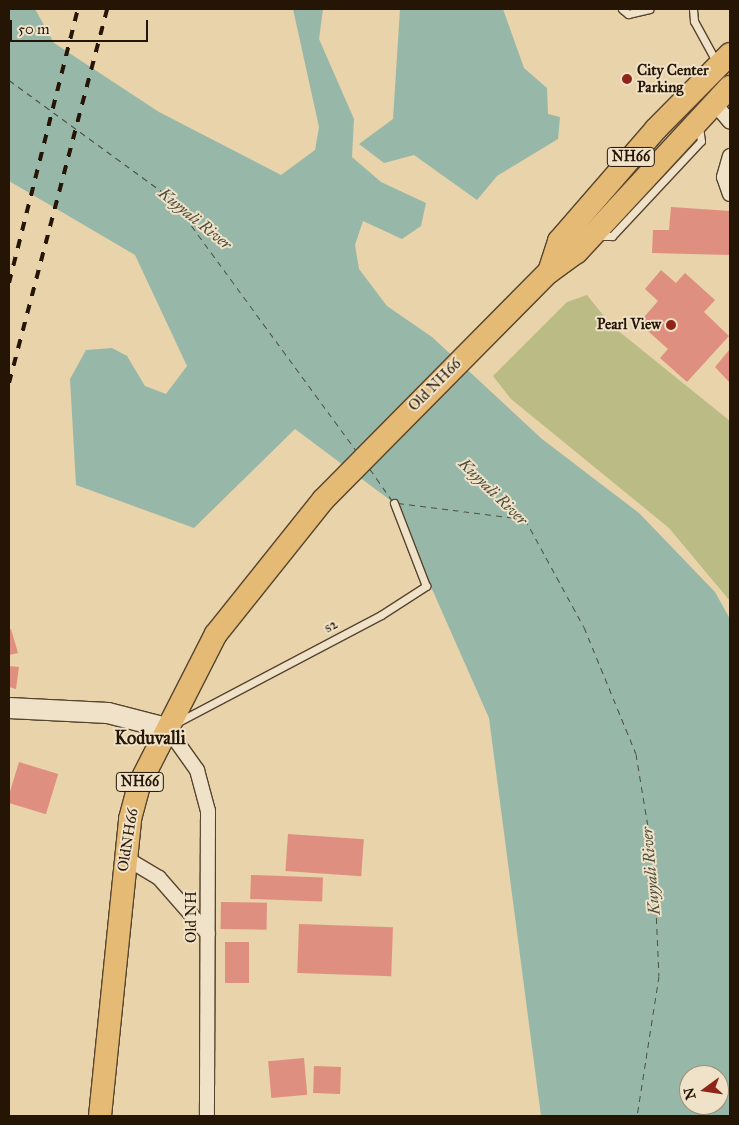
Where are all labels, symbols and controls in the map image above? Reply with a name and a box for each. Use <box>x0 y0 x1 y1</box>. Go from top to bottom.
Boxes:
scale bar <box>12 10 150 42</box>
text: 50 m <box>18 20 50 38</box>
place label: City Center Parking <box>637 61 709 96</box>
marker: City Center Parking <box>621 73 633 85</box>
road number: NH66 <box>606 146 656 168</box>
water label: Kuyyali River <box>155 184 235 254</box>
place label: Pearl View <box>597 316 661 334</box>
marker: Pearl View <box>665 319 677 331</box>
street label: Old NH66 <box>405 355 465 415</box>
water label: Kuyyali River <box>455 454 531 530</box>
street label: s2 <box>321 615 341 637</box>
district label: Koduvalli <box>114 727 186 749</box>
road number: NH66 <box>115 770 165 794</box>
street label: OldNH66 <box>114 807 142 873</box>
water label: Kuyyali River <box>638 826 664 916</box>
street label: Old NH <box>183 891 201 943</box>
north arrow <box>679 1065 729 1115</box>
text: N <box>680 1086 700 1101</box>

